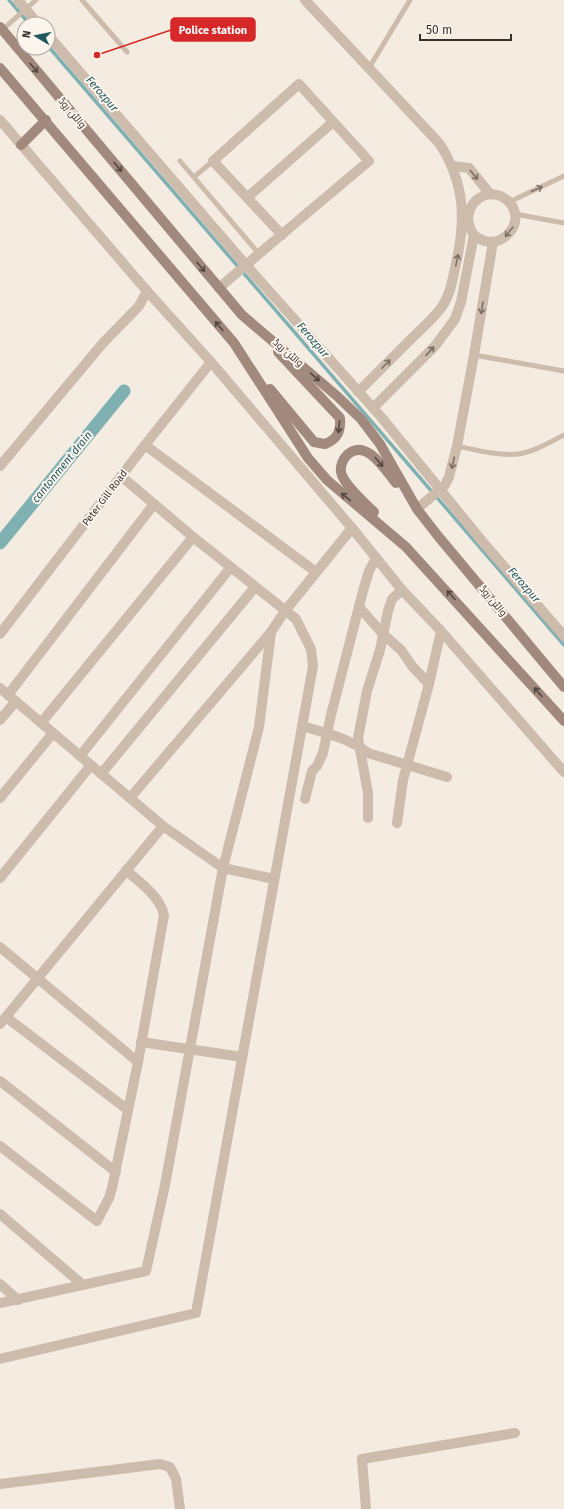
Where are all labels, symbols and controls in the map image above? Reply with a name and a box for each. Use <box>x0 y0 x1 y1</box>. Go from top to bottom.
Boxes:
north arrow <box>16 16 56 56</box>
scale bar <box>420 16 511 42</box>
callout: Police station <box>171 18 255 41</box>
text: 50 m <box>426 23 452 37</box>
text: Police station <box>179 24 247 37</box>
text: N <box>20 30 34 39</box>
one-way arrow <box>30 63 39 73</box>
water label: Ferozpur <box>83 74 121 115</box>
street label: والٹن روڈ <box>56 95 88 131</box>
one-way arrow <box>113 162 122 173</box>
one-way arrow <box>470 169 479 180</box>
one-way arrow <box>530 185 542 192</box>
one-way arrow <box>504 227 513 238</box>
one-way arrow <box>454 254 462 267</box>
one-way arrow <box>197 262 206 272</box>
one-way arrow <box>477 301 485 314</box>
one-way arrow <box>215 320 224 331</box>
water label: Ferozpur <box>294 320 332 361</box>
street label: والٹن روڈ <box>270 337 306 369</box>
one-way arrow <box>426 346 435 356</box>
one-way arrow <box>381 359 391 369</box>
one-way arrow <box>309 372 320 381</box>
one-way arrow <box>336 420 343 433</box>
water label: cantonment drain <box>29 429 95 505</box>
one-way arrow <box>448 456 456 469</box>
one-way arrow <box>374 457 383 468</box>
street label: Peter Gill Road <box>80 468 130 528</box>
one-way arrow <box>341 492 352 501</box>
water label: Ferozpur <box>505 565 543 606</box>
street label: والٹن روڈ <box>477 583 509 619</box>
one-way arrow <box>447 591 456 601</box>
one-way arrow <box>533 687 543 697</box>

